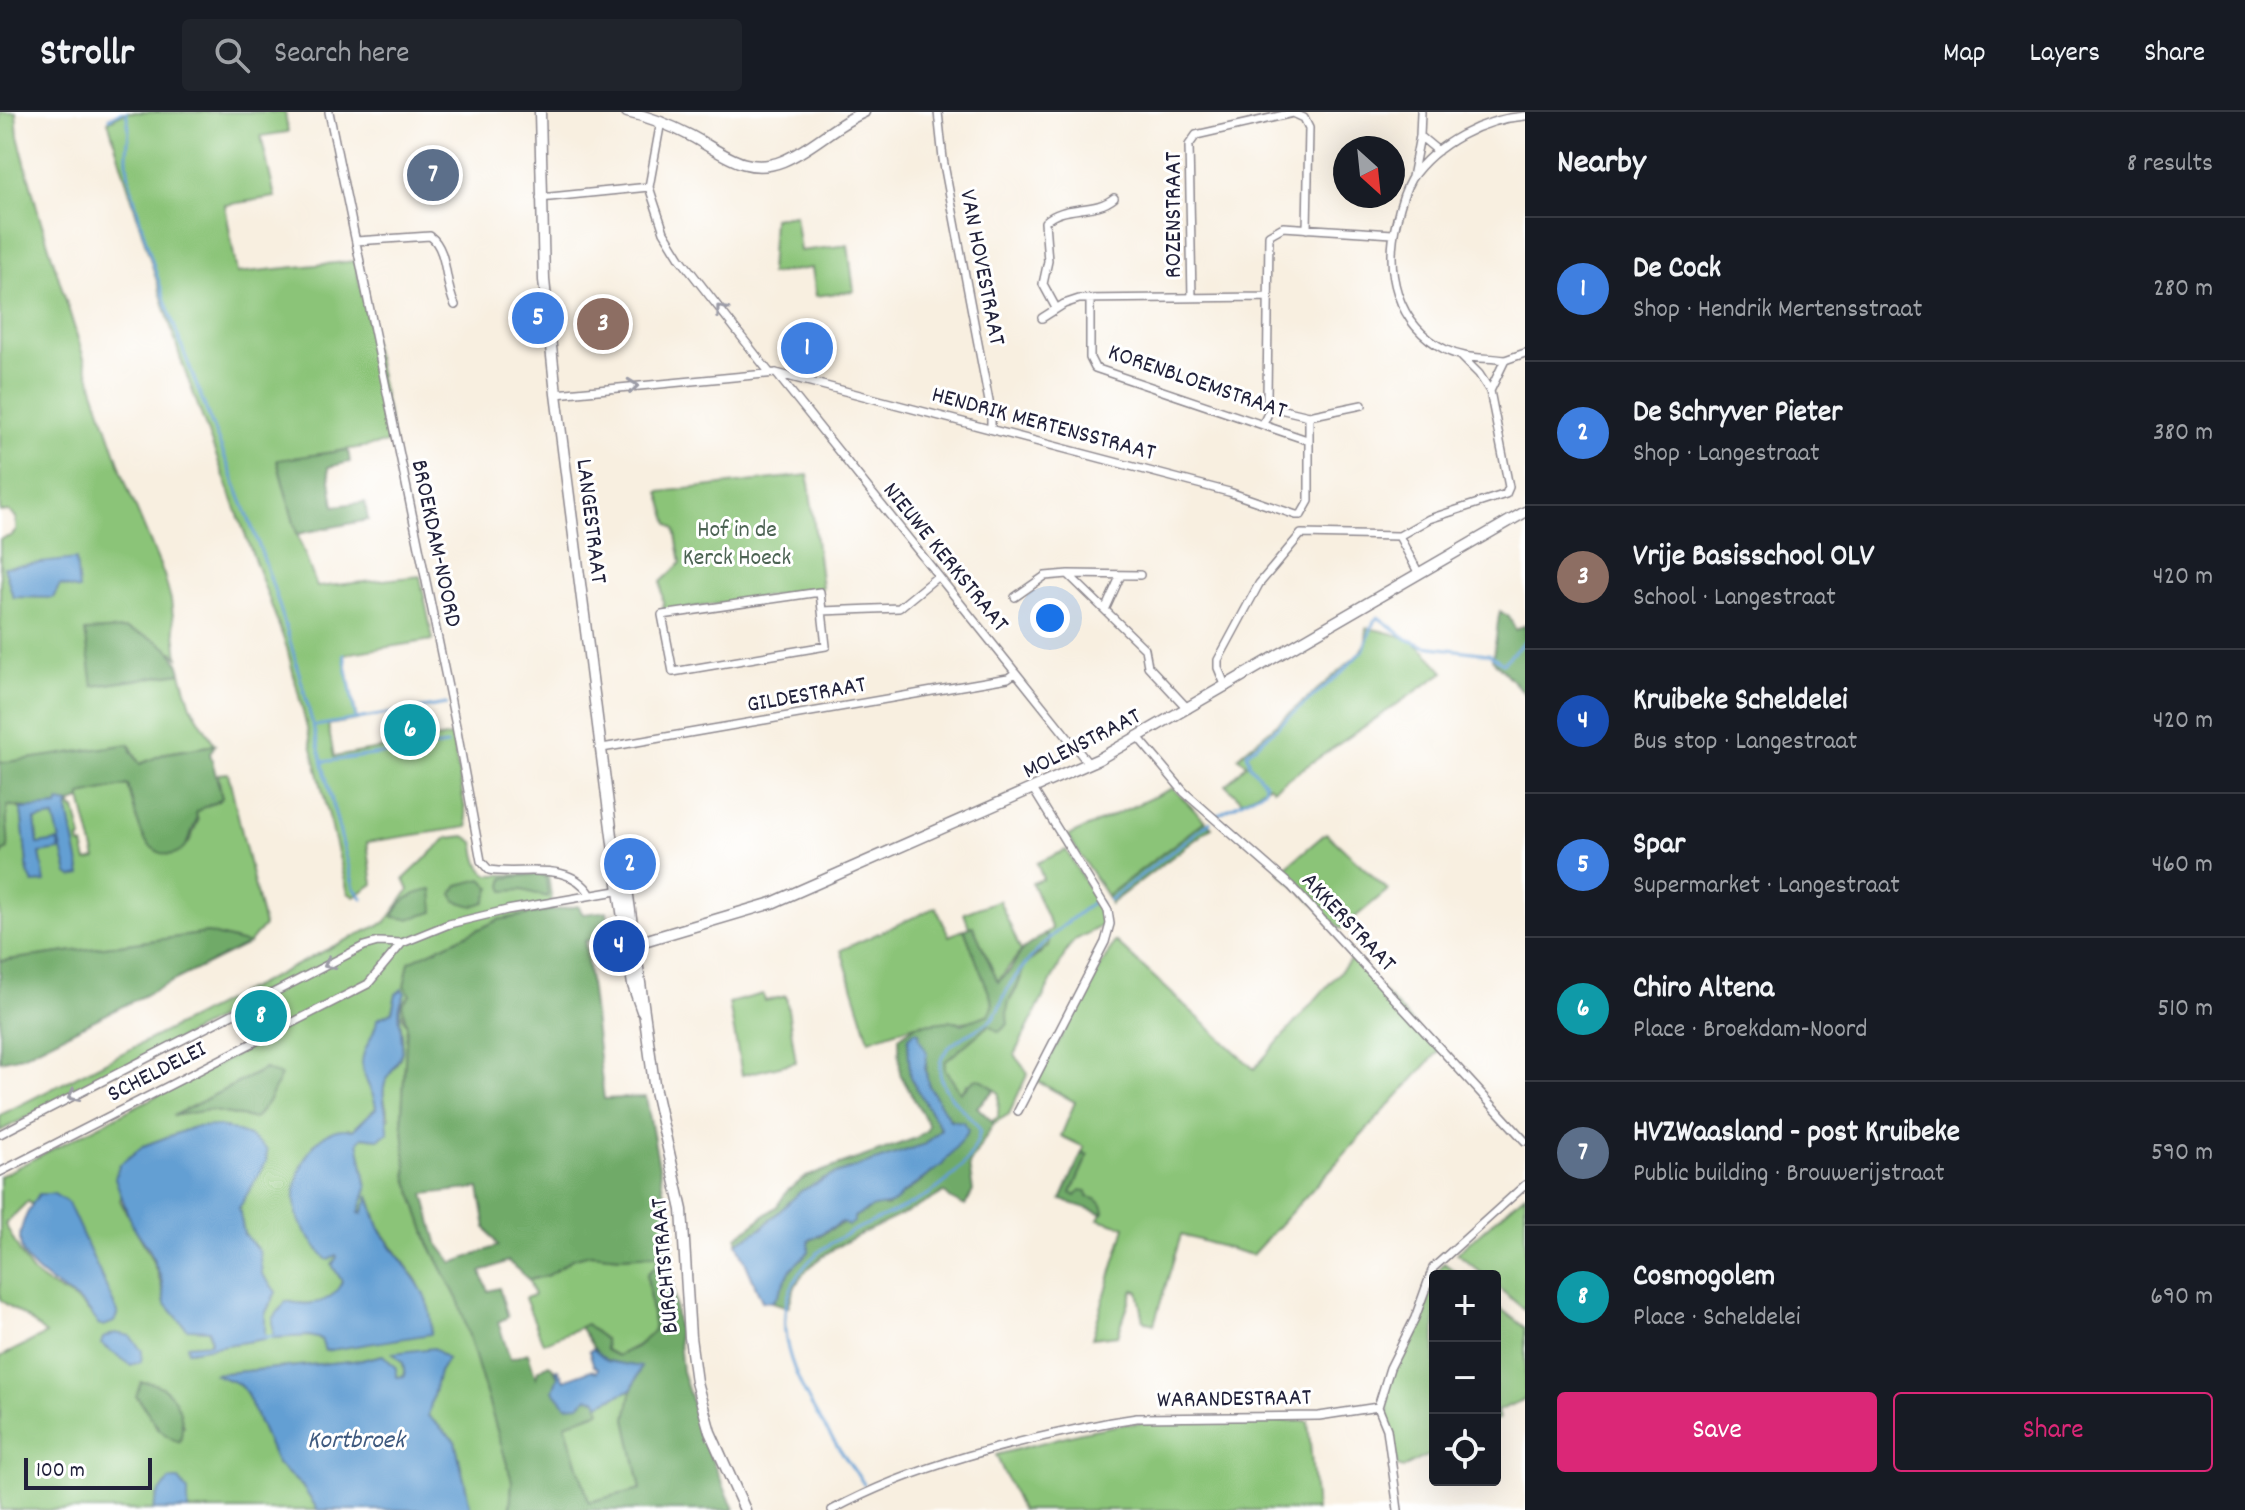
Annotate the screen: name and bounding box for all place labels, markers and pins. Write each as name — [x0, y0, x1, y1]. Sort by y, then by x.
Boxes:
pin: 7 — [407, 145, 459, 205]
pin: 5 — [512, 288, 564, 348]
pin: 3 — [577, 294, 629, 354]
pin: 1 — [781, 318, 833, 378]
pin: 6 — [384, 700, 436, 760]
pin: 2 — [604, 834, 656, 894]
pin: 4 — [593, 916, 645, 976]
pin: 8 — [235, 986, 287, 1046]

